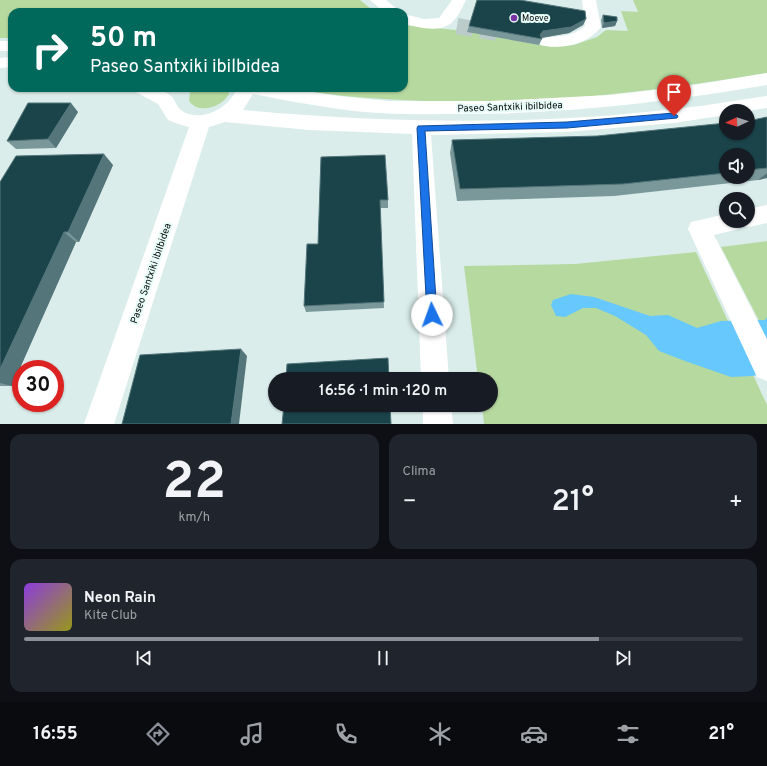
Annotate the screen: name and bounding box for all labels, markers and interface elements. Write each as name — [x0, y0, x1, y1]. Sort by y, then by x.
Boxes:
marker: Moeve — [509, 13, 519, 23]
place label: Moeve — [522, 13, 549, 24]
text: 50 m — [90, 21, 157, 57]
icon: right — [24, 24, 76, 76]
text: Paseo Santxiki ibilbidea — [90, 56, 280, 79]
pin — [657, 75, 691, 116]
icon: arrive — [663, 81, 685, 103]
street label: Paseo Santxiki ibilbidea — [457, 99, 563, 116]
north arrow — [719, 104, 755, 140]
map controls — [719, 104, 755, 228]
button: sound — [719, 148, 755, 184]
button: search — [719, 192, 755, 228]
street label: Paseo Santxiki ibilbidea — [128, 222, 175, 325]
position arrow — [411, 294, 453, 336]
speed limit sign: 30 — [12, 360, 64, 412]
text: 16:56 · 1 min · 120 m — [319, 382, 447, 401]
text: 22 — [162, 451, 226, 517]
text: Clima — [403, 464, 436, 480]
text: 21° — [552, 484, 594, 521]
text: − — [403, 489, 417, 516]
text: + — [729, 489, 743, 516]
text: km/h — [178, 510, 210, 526]
text: Neon Rain — [84, 589, 156, 608]
text: Kite Club — [84, 608, 137, 624]
icon: previous — [133, 647, 155, 669]
icon: pause — [372, 647, 394, 669]
icon: next — [612, 647, 634, 669]
icon: directions — [144, 720, 172, 748]
icon: music — [238, 720, 266, 748]
icon: phone — [332, 720, 360, 748]
icon: climate — [426, 720, 454, 748]
icon: car — [520, 720, 548, 748]
icon: filters — [614, 720, 642, 748]
text: 16:55 — [33, 723, 78, 746]
text: 21° — [708, 723, 734, 746]

